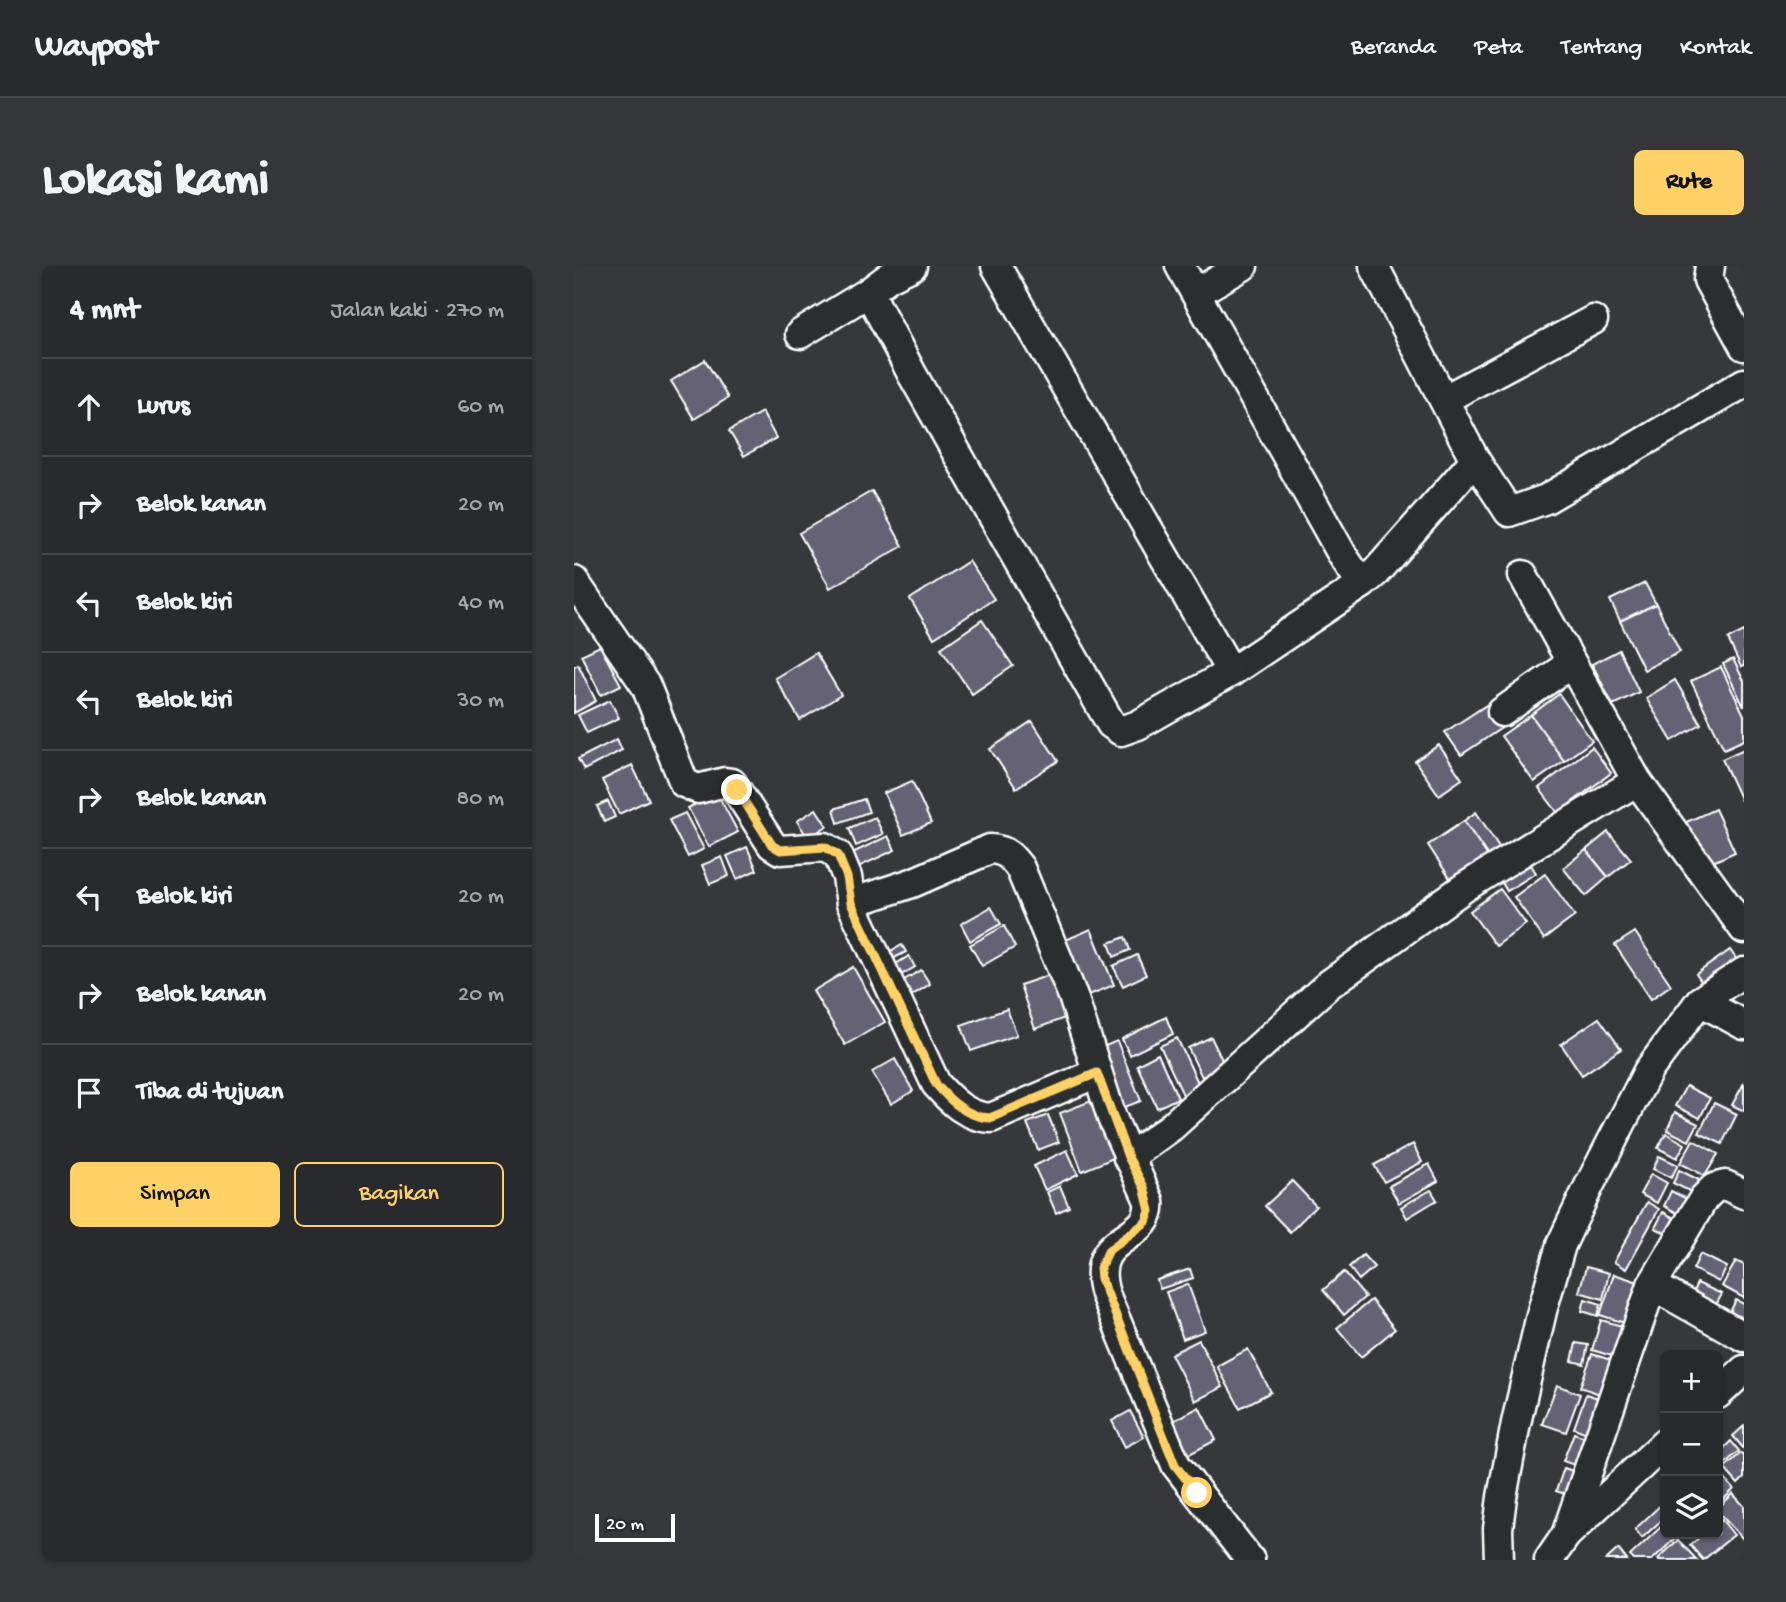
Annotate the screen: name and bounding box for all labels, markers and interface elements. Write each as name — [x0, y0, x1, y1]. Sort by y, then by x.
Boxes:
text: Waypost — [35, 29, 157, 67]
text: Beranda — [1351, 34, 1436, 63]
text: Peta — [1474, 34, 1523, 63]
text: Tentang — [1561, 34, 1642, 63]
text: Kontak — [1680, 34, 1751, 63]
button: Rute — [1634, 150, 1744, 215]
text: Lokasi kami — [42, 153, 269, 211]
text: 4 mnt — [70, 294, 139, 329]
text: Jalan kaki · 270 m — [330, 298, 504, 325]
icon: ahead — [70, 388, 108, 426]
text: Lurus — [137, 392, 190, 423]
text: 60 m — [458, 394, 504, 421]
icon: right — [70, 486, 108, 524]
text: Belok kanan — [137, 490, 266, 521]
text: 20 m — [458, 492, 504, 519]
icon: left — [70, 584, 108, 622]
text: Belok kiri — [137, 588, 233, 619]
text: 40 m — [458, 590, 504, 617]
icon: left — [70, 682, 108, 720]
text: Belok kiri — [137, 686, 233, 717]
text: 30 m — [457, 688, 504, 715]
route end — [721, 774, 752, 805]
icon: right — [70, 780, 108, 818]
text: Belok kanan — [137, 784, 266, 815]
text: 80 m — [457, 786, 504, 813]
icon: left — [70, 878, 108, 916]
text: Belok kiri — [137, 882, 233, 913]
text: 20 m — [458, 884, 504, 911]
icon: right — [70, 976, 108, 1014]
text: Belok kanan — [137, 980, 266, 1011]
text: 20 m — [458, 982, 504, 1009]
icon: arrive — [70, 1074, 108, 1112]
text: Tiba di tujuan — [137, 1078, 283, 1109]
button: Simpan — [70, 1162, 280, 1227]
button: Bagikan — [294, 1162, 504, 1227]
map controls — [1660, 1350, 1723, 1539]
button: + — [1660, 1350, 1723, 1413]
button: − — [1660, 1413, 1723, 1476]
button: layers — [1660, 1476, 1723, 1539]
route start — [1181, 1477, 1212, 1508]
scale bar — [595, 1511, 676, 1543]
text: 20 m — [606, 1514, 644, 1537]

